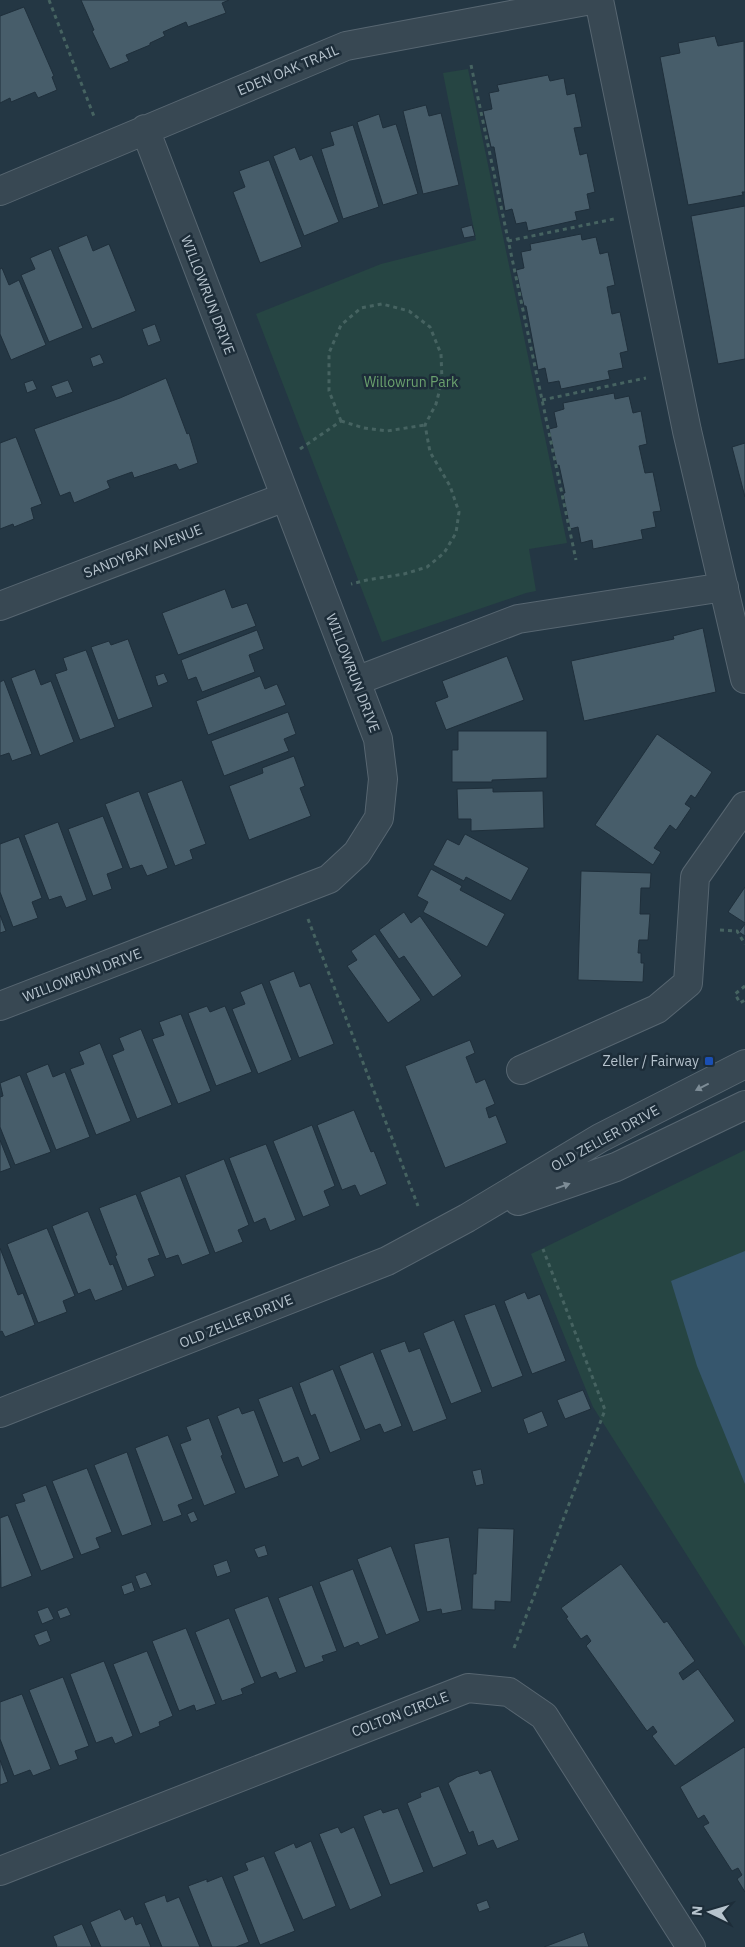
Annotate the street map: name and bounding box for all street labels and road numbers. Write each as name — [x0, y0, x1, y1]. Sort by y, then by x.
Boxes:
street label: EDEN OAK TRAIL — [235, 41, 341, 99]
street label: WILLOWRUN DRIVE — [177, 233, 239, 357]
street label: SANDYBAY AVENUE — [81, 520, 205, 582]
street label: WILLOWRUN DRIVE — [322, 611, 384, 735]
street label: WILLOWRUN DRIVE — [20, 944, 144, 1006]
street label: OLD ZELLER DRIVE — [548, 1101, 662, 1175]
street label: OLD ZELLER DRIVE — [177, 1290, 295, 1352]
street label: COLTON CIRCLE — [349, 1687, 451, 1741]

